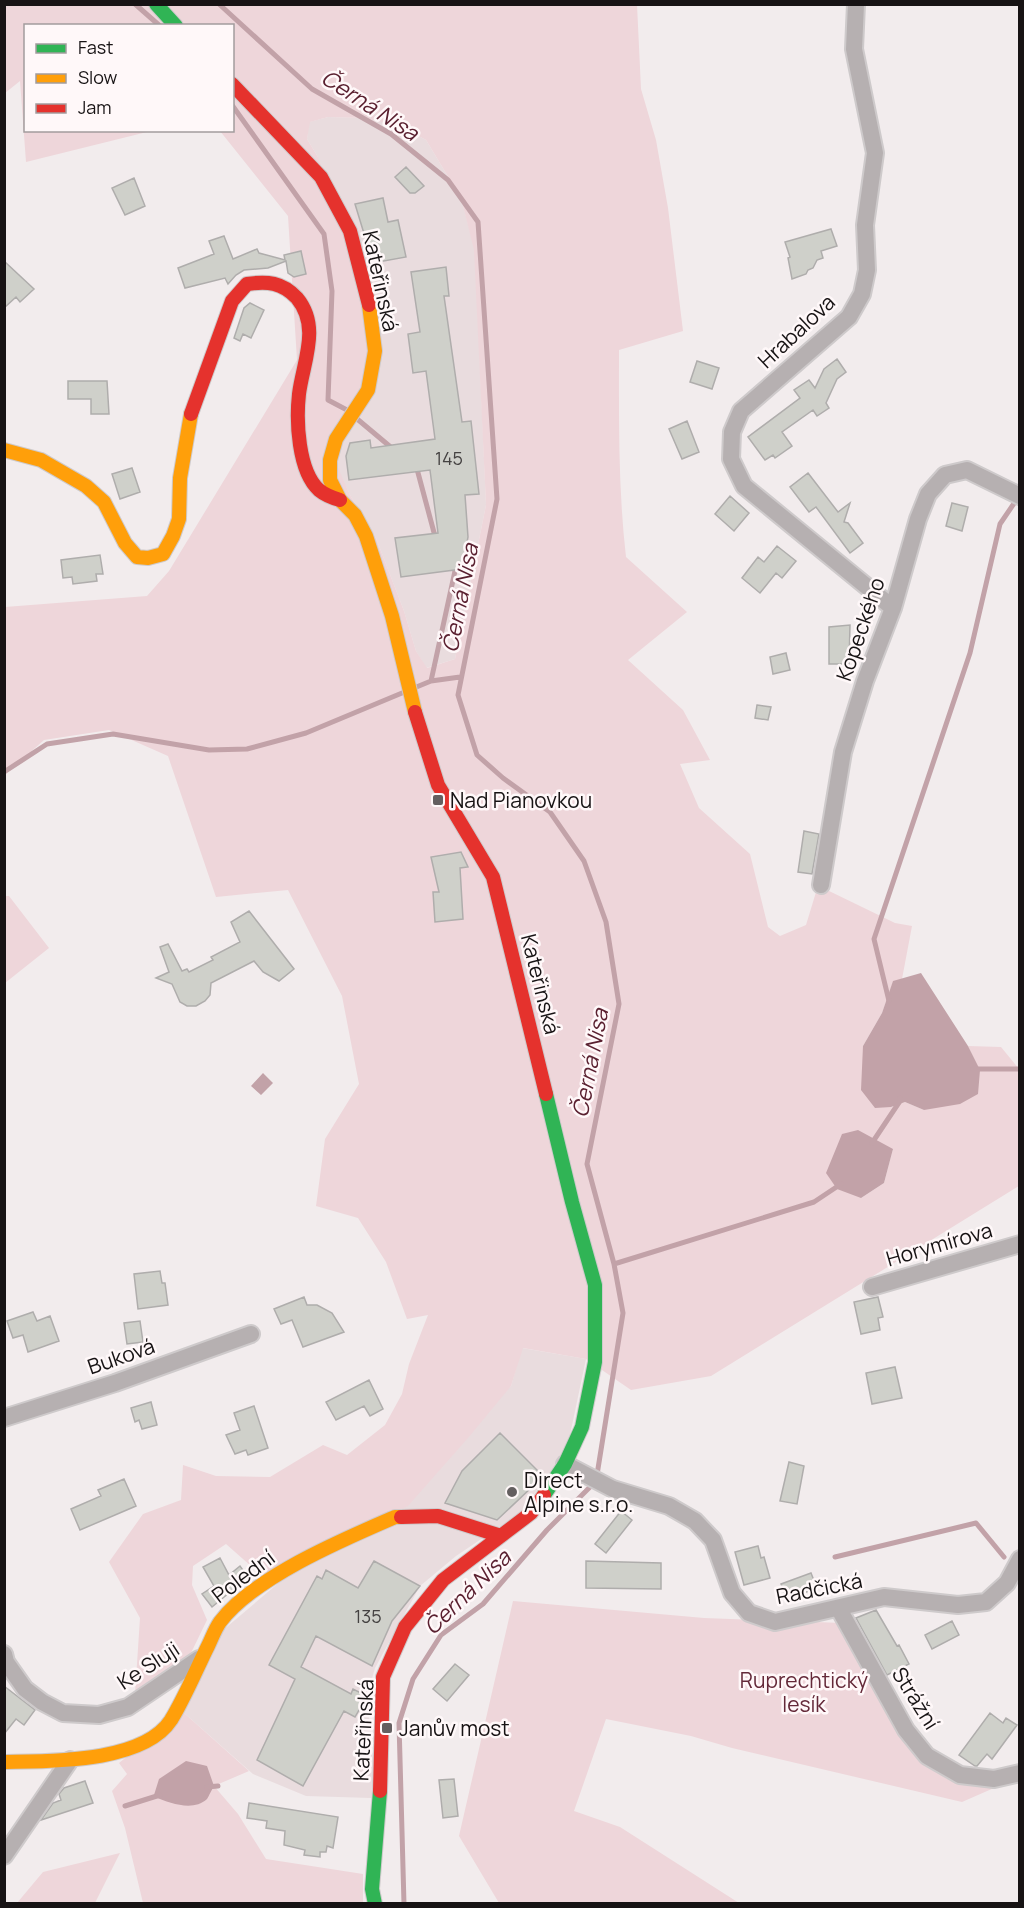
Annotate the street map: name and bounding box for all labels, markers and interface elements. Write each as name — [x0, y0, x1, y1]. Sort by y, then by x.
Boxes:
legend — [24, 24, 234, 132]
text: Fast — [78, 35, 113, 59]
water label: Černá Nisa — [316, 62, 426, 149]
text: Slow — [78, 65, 118, 89]
text: Jam — [78, 95, 112, 119]
street label: Kateřinská — [357, 228, 405, 334]
street label: Hrabalova — [751, 288, 841, 374]
house number: 145 — [435, 446, 463, 470]
water label: Černá Nisa — [435, 539, 486, 655]
street label: Kopeckého — [829, 574, 891, 684]
place label: Nad Pianovkou — [450, 786, 592, 814]
marker: Nad Pianovkou — [431, 793, 445, 807]
street label: Kateřinská — [515, 931, 567, 1037]
water label: Černá Nisa — [565, 1004, 616, 1120]
street label: Horymírova — [883, 1216, 995, 1272]
street label: Buková — [84, 1331, 158, 1381]
place label: Direct Alpine s.r.o. — [524, 1466, 633, 1518]
marker: Direct Alpine s.r.o. — [505, 1485, 519, 1499]
water label: Černá Nisa — [417, 1542, 518, 1641]
street label: Polední — [206, 1543, 280, 1609]
street label: Radčická — [773, 1566, 865, 1610]
house number: 135 — [354, 1604, 382, 1628]
street label: Ke Sluji — [112, 1635, 184, 1695]
street label: Strážní — [886, 1661, 946, 1735]
park label: Ruprechtický lesík — [740, 1666, 868, 1718]
street label: Kateřinská — [346, 1678, 380, 1782]
place label: Janův most — [399, 1714, 510, 1742]
marker: Janův most — [380, 1721, 394, 1735]

